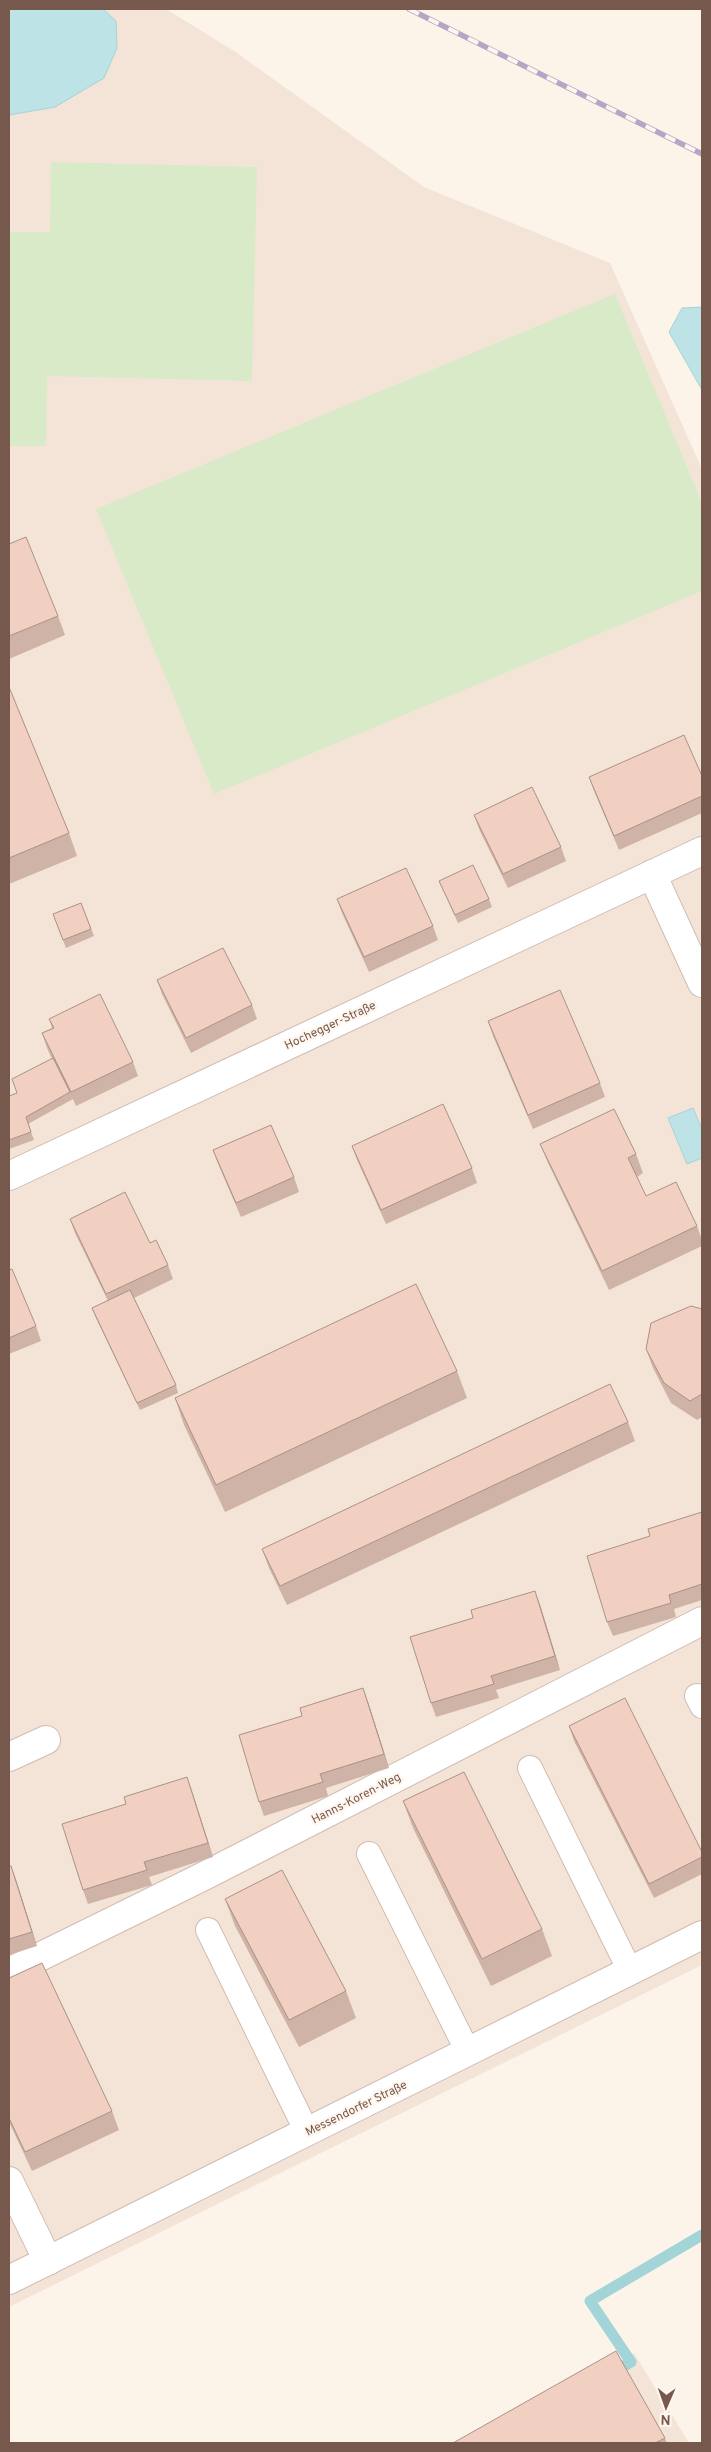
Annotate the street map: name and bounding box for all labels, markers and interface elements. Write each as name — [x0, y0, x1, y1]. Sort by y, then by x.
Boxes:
street label: Hochegger-Straße — [282, 998, 379, 1054]
street label: Hanns-Koren-Weg — [309, 1769, 404, 1828]
street label: Messendorfer Straße — [303, 2077, 410, 2141]
north arrow — [641, 2382, 691, 2432]
text: N — [660, 2410, 671, 2427]

